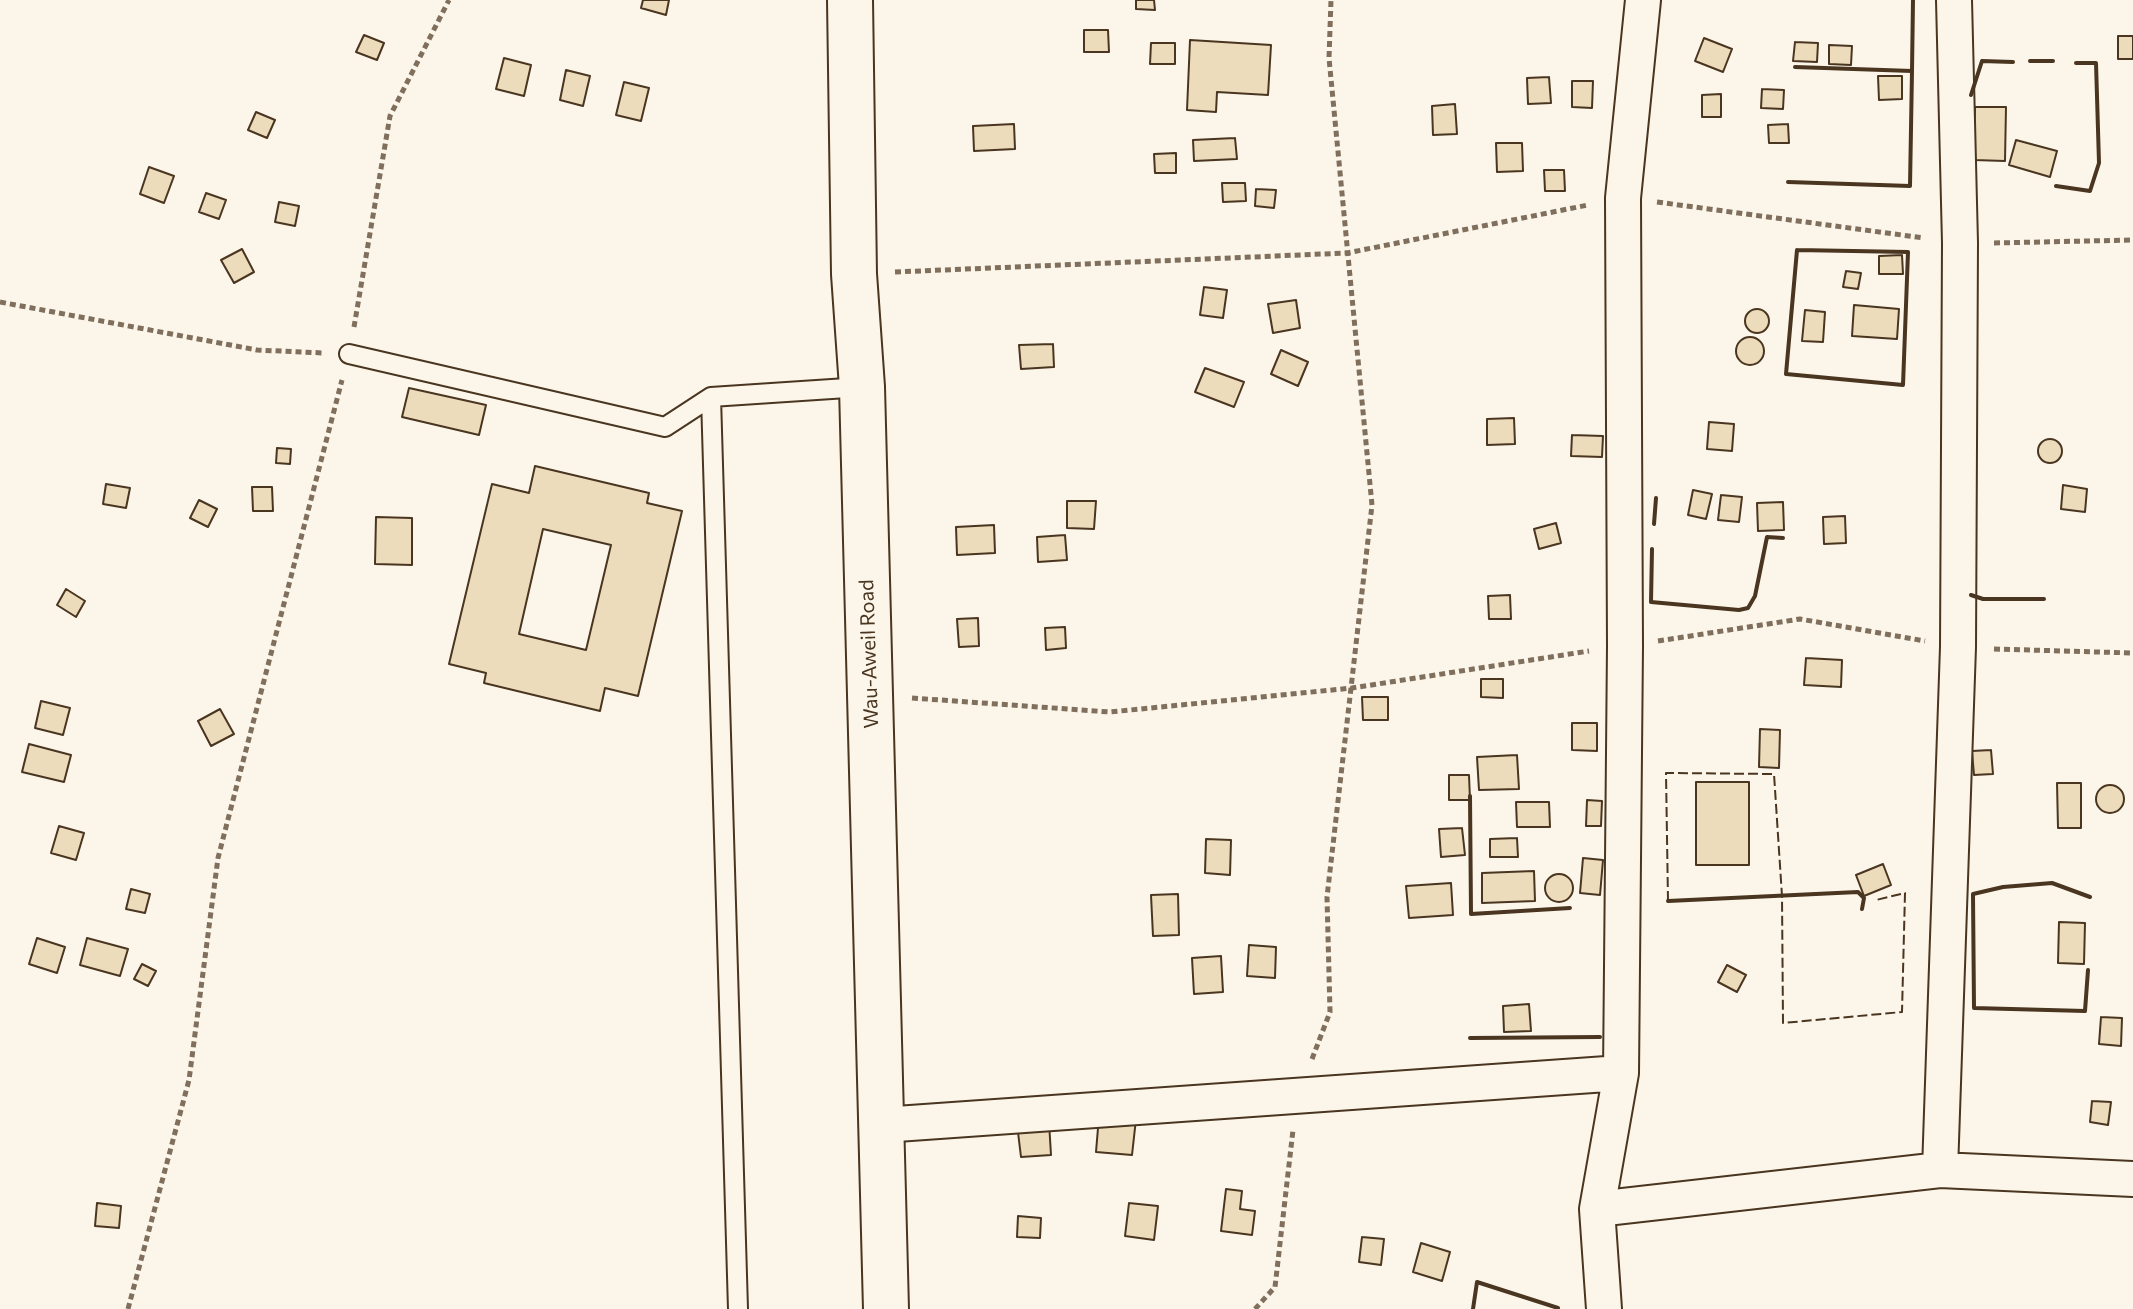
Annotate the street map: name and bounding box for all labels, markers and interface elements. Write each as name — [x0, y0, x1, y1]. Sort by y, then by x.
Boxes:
street label: Wau-Aweil Road — [854, 579, 884, 729]

